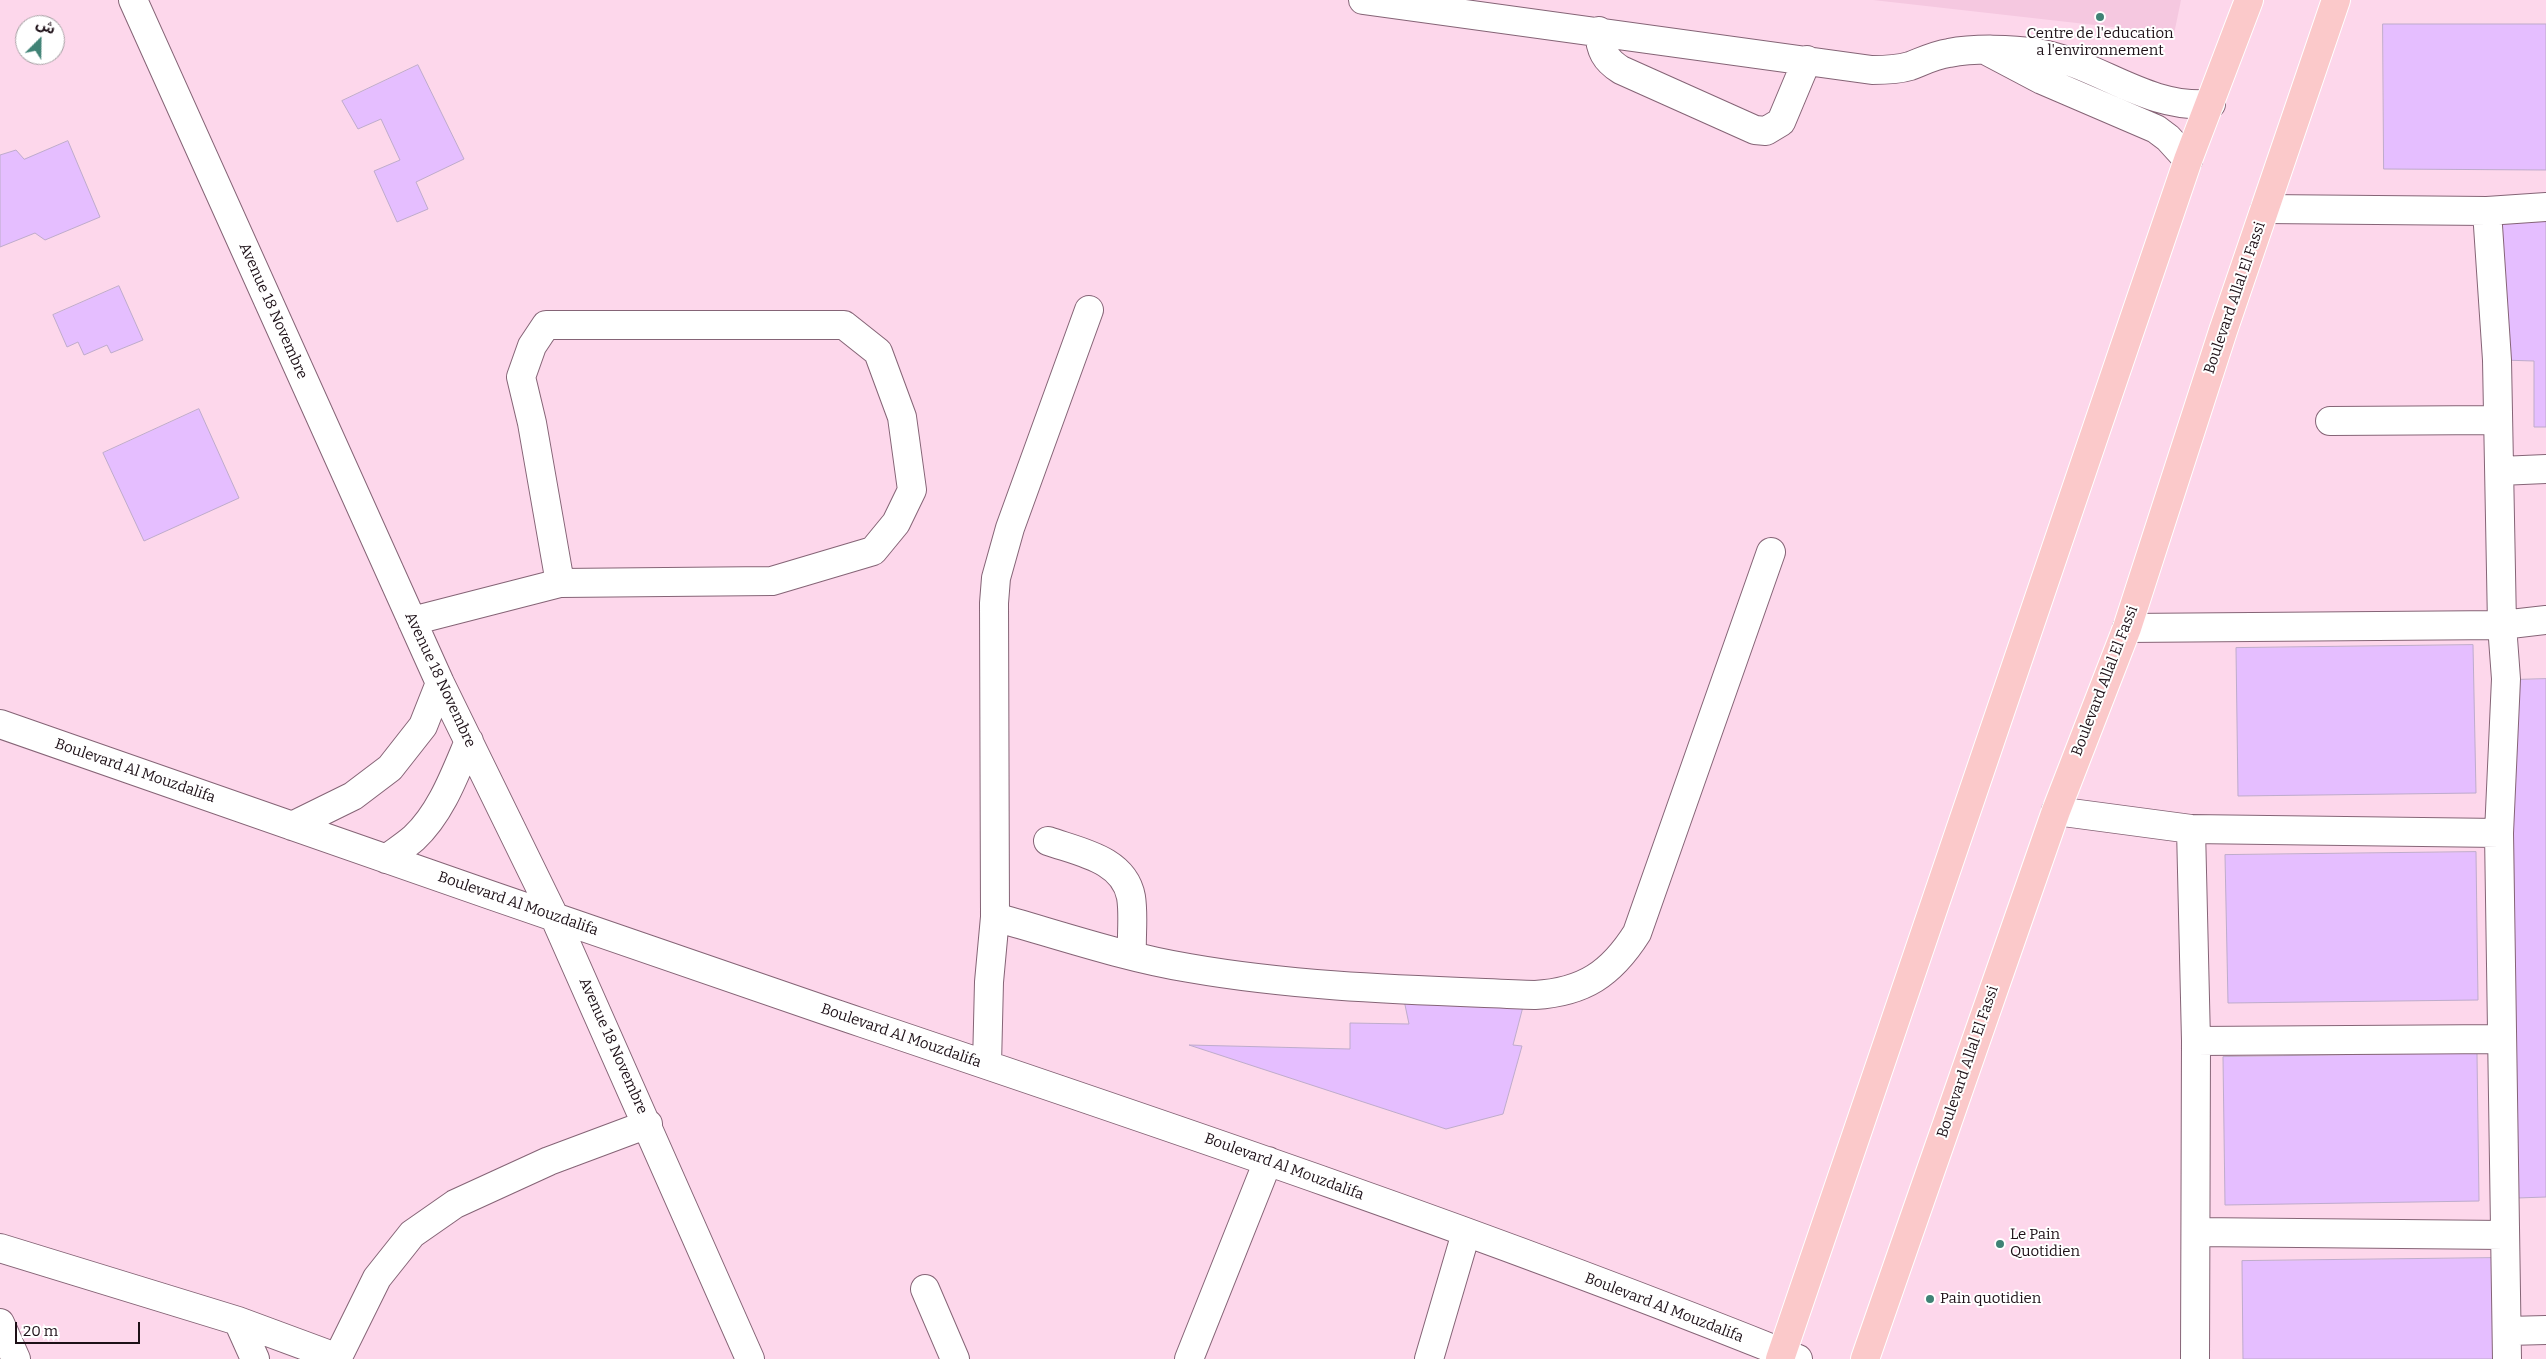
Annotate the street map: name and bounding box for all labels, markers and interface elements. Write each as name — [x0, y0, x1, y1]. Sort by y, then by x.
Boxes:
marker: Centre de l'education a l'environnement — [2094, 11, 2106, 23]
north arrow — [15, 15, 65, 65]
text: ش — [34, 15, 58, 38]
place label: Centre de l'education a l'environnement — [2026, 25, 2174, 60]
street label: Boulevard Allal El Fassi — [2200, 220, 2270, 376]
street label: Avenue 18 Novembre — [235, 240, 311, 382]
street label: Boulevard Allal El Fassi — [2068, 603, 2142, 759]
street label: Avenue 18 Novembre — [401, 610, 479, 750]
street label: Boulevard Al Mouzdalifa — [52, 735, 218, 807]
street label: Boulevard Al Mouzdalifa — [435, 868, 601, 940]
street label: Avenue 18 Novembre — [575, 975, 651, 1117]
street label: Boulevard Allal El Fassi — [1933, 984, 2003, 1140]
street label: Boulevard Al Mouzdalifa — [818, 1000, 984, 1072]
street label: Boulevard Al Mouzdalifa — [1202, 1130, 1366, 1204]
place label: Le Pain Quotidien — [2010, 1226, 2080, 1261]
marker: Le Pain Quotidien — [1994, 1238, 2006, 1250]
street label: Boulevard Al Mouzdalifa — [1582, 1269, 1746, 1347]
place label: Pain quotidien — [1940, 1290, 2041, 1308]
marker: Pain quotidien — [1924, 1293, 1936, 1305]
scale bar — [18, 1312, 142, 1344]
text: 20 m — [23, 1322, 58, 1340]

